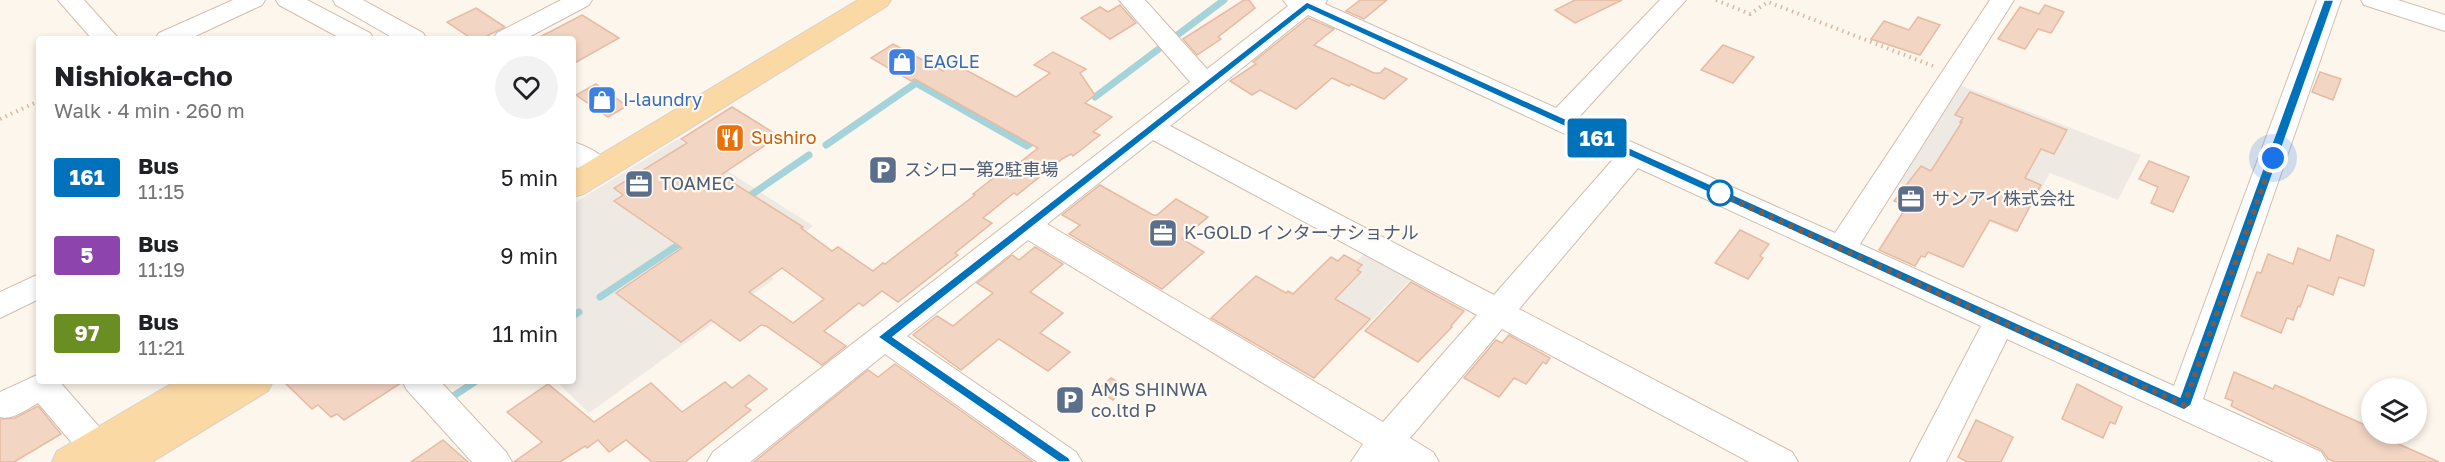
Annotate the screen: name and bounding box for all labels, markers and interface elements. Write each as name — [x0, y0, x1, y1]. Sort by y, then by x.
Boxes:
shop icon: EAGLE — [886, 46, 918, 78]
place label: EAGLE — [923, 50, 980, 72]
button: heart — [495, 56, 558, 119]
text: Nishioka-cho — [54, 59, 233, 92]
shop icon: I-laundry — [586, 84, 618, 116]
place label: I-laundry — [623, 88, 702, 110]
text: Walk · 4 min · 260 m — [54, 98, 245, 122]
line badge: 161 — [1562, 118, 1632, 158]
restaurant icon: Sushiro — [714, 122, 746, 154]
text: 161 — [1580, 125, 1614, 151]
place label: Sushiro — [751, 126, 816, 148]
your location — [2258, 143, 2288, 173]
text: Bus — [138, 152, 179, 179]
parking icon: スシロー第2駐車場 — [867, 154, 899, 186]
place label: スシロー第2駐車場 — [904, 158, 1058, 180]
text: 161 — [70, 164, 104, 190]
text: 5 min — [501, 164, 558, 191]
office icon: TOAMEC — [623, 168, 655, 200]
place label: TOAMEC — [660, 172, 734, 194]
text: 11:15 — [138, 179, 185, 203]
unlabelled marker — [1707, 180, 1733, 206]
office icon: サンアイ株式会社 — [1895, 183, 1927, 215]
place label: サンアイ株式会社 — [1932, 187, 2075, 209]
office icon: K-GOLD インターナショナル — [1147, 217, 1179, 249]
place label: K-GOLD インターナショナル — [1184, 221, 1419, 243]
text: Bus — [138, 230, 179, 257]
text: 5 — [81, 242, 93, 268]
text: 9 min — [500, 242, 558, 269]
text: 11:19 — [138, 257, 185, 281]
text: Bus — [138, 308, 179, 335]
text: 97 — [75, 320, 99, 346]
text: 11 min — [492, 320, 558, 347]
text: 11:21 — [138, 335, 185, 359]
place label: AMS SHINWA co.ltd P — [1091, 378, 1207, 421]
map controls — [2361, 378, 2427, 444]
button: layers — [2361, 378, 2427, 444]
parking icon: AMS SHINWA co.ltd P — [1054, 384, 1086, 416]

